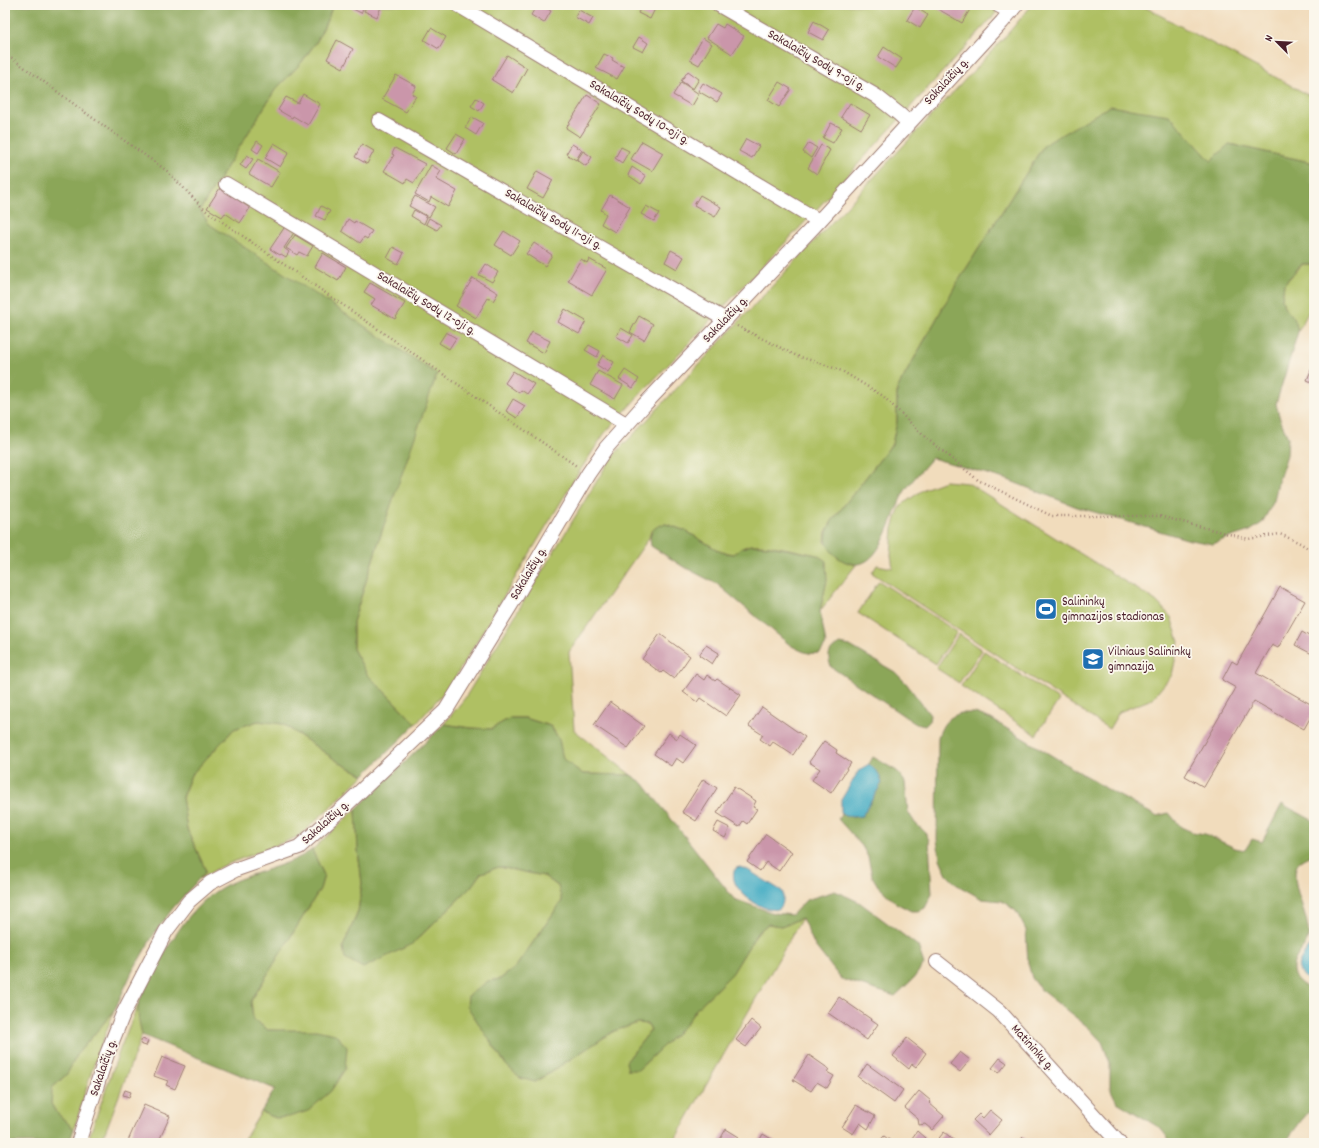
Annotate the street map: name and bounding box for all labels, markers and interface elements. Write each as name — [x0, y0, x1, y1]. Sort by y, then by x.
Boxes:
north arrow — [1257, 22, 1297, 62]
street label: Sakalaičių Sodų 9-oji g. — [764, 25, 868, 97]
text: N — [1261, 32, 1278, 44]
street label: Sakalaičių g. — [920, 54, 974, 110]
street label: Sakalaičių Sodų 10-oji g. — [585, 76, 693, 150]
street label: Sakalaičių Sodų 11-oji g. — [501, 184, 605, 256]
street label: Sakalaičių Sodų 12-oji g. — [373, 267, 479, 341]
street label: Sakalaičių g. — [699, 292, 753, 348]
street label: Sakalaičių g. — [506, 544, 552, 604]
place label: Salininkų gimnazijos stadionas — [1062, 593, 1164, 627]
sports icon: Salininkų gimnazijos stadionas — [1033, 596, 1059, 622]
place label: Vilniaus Salininkų gimnazija — [1108, 643, 1191, 677]
school or university icon: Vilniaus Salininkų gimnazija — [1080, 646, 1106, 672]
street label: Sakalaičių g. — [298, 796, 354, 850]
street label: Matininkų g. — [1006, 1020, 1058, 1076]
street label: Sakalaičių g. — [85, 1037, 123, 1099]

